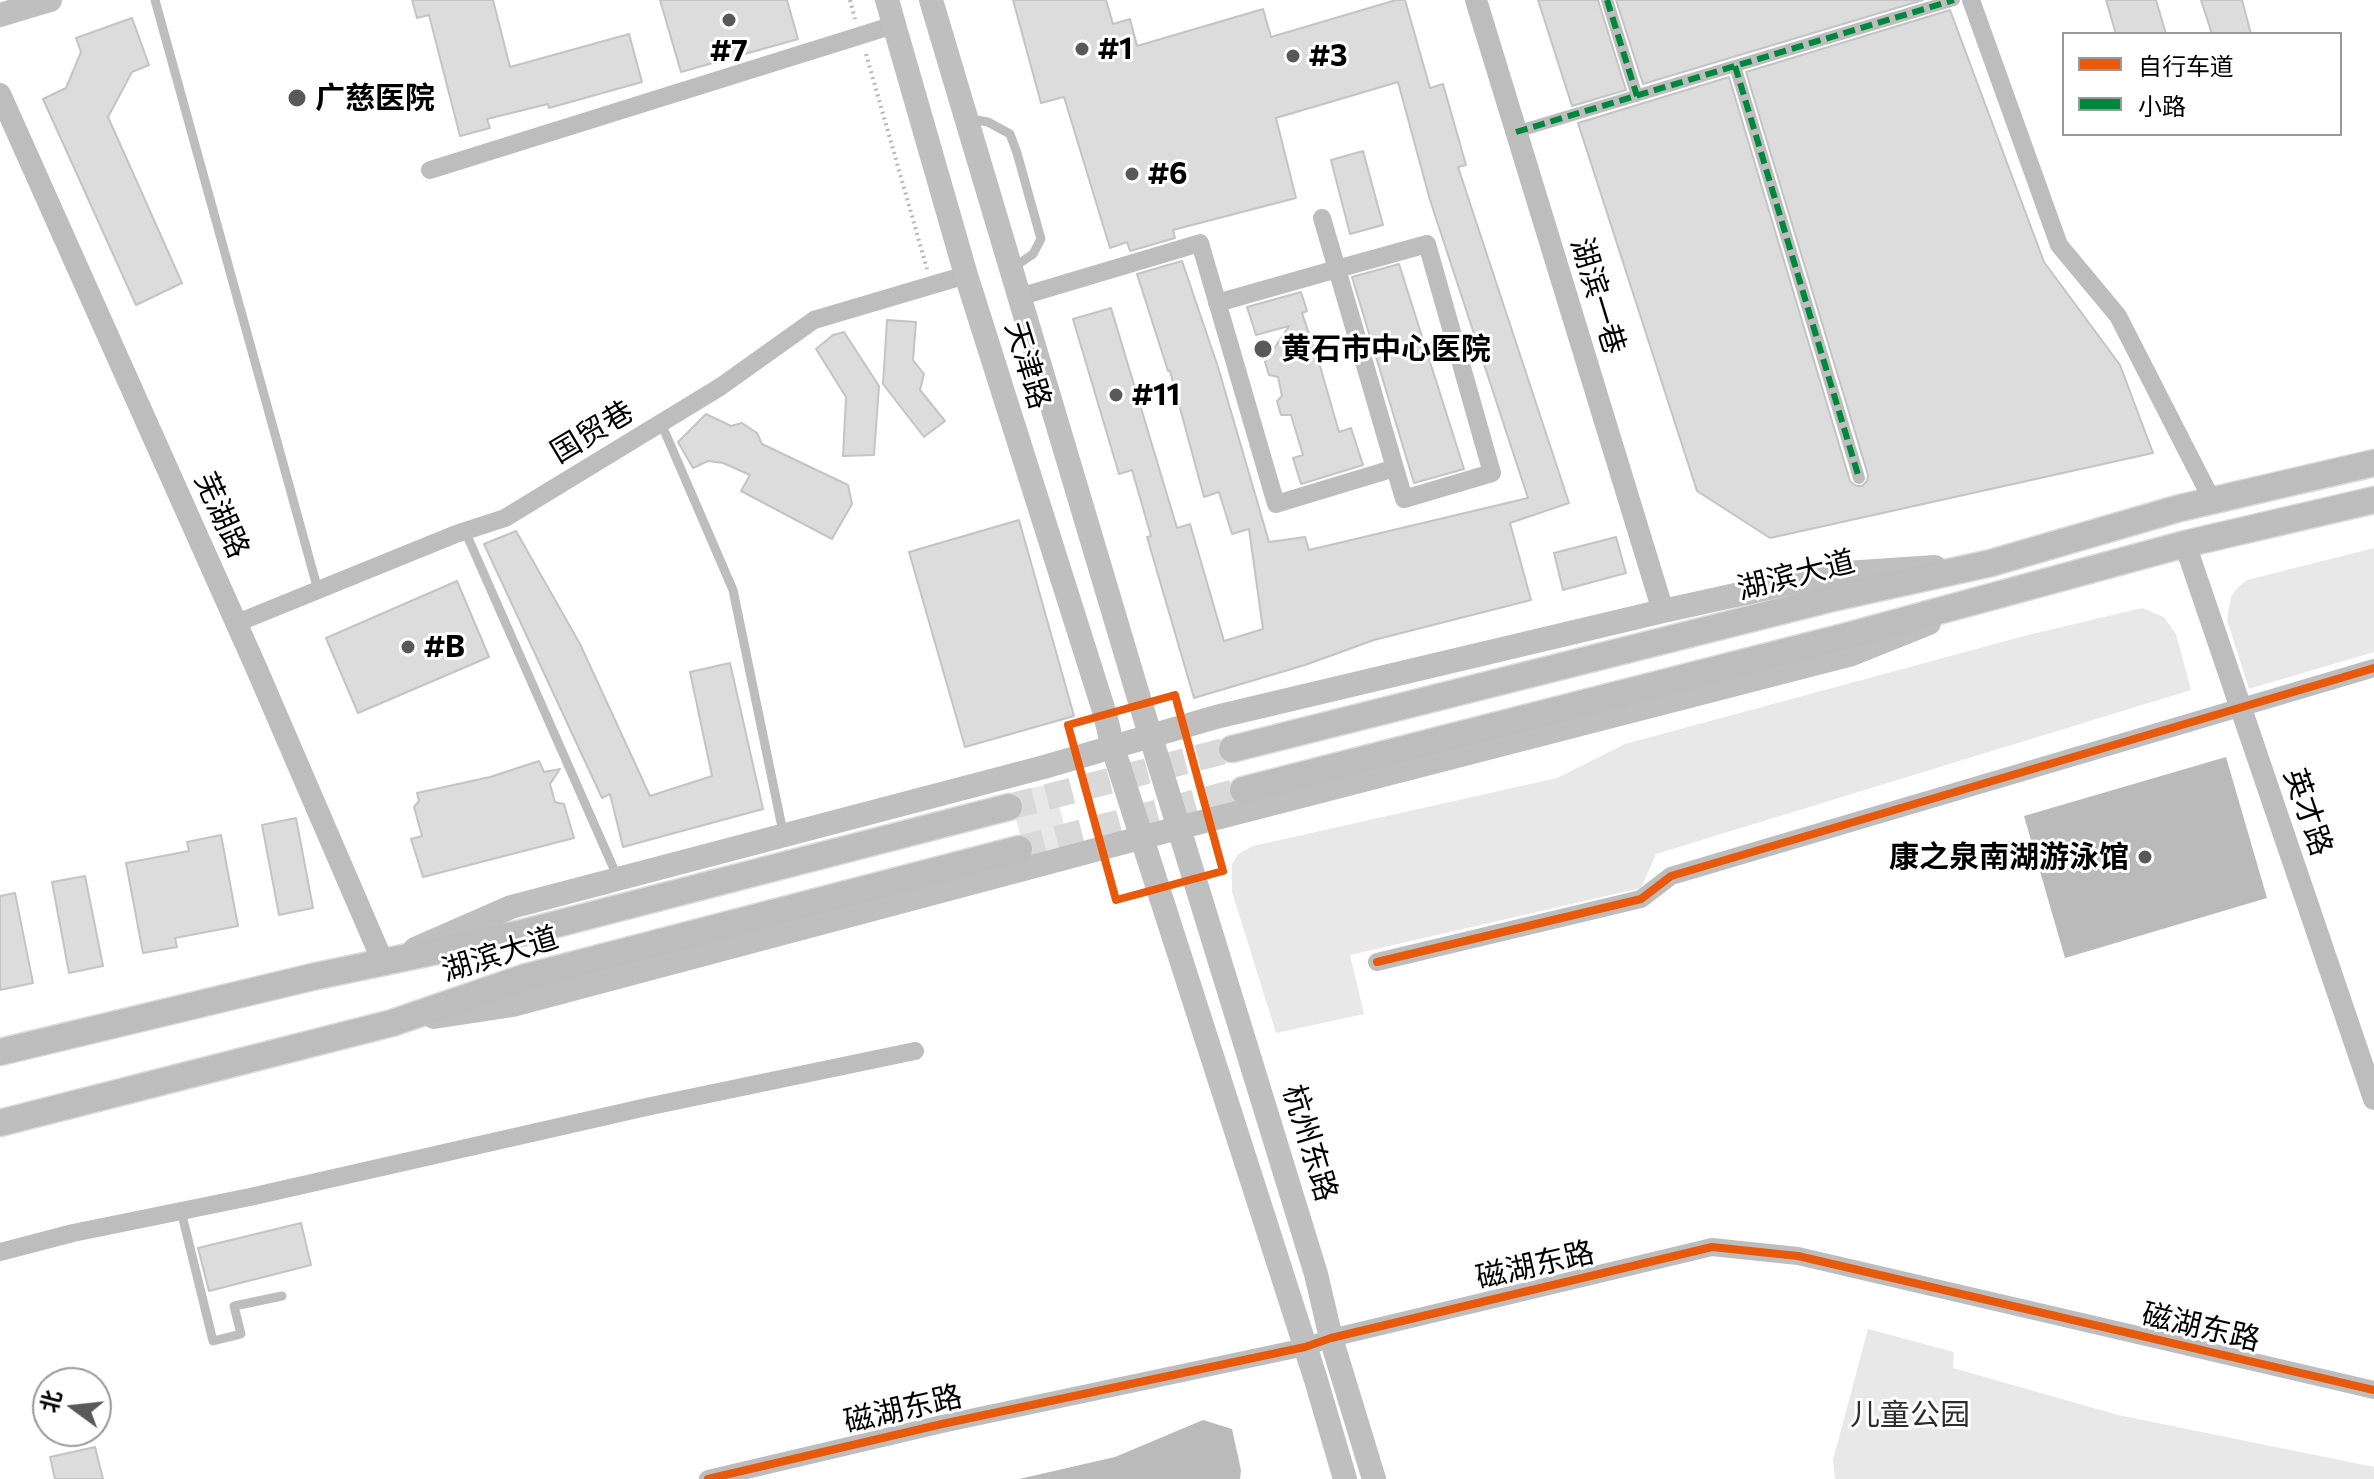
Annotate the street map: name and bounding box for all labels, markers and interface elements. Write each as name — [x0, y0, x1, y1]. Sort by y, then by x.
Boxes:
marker: #7 — [720, 11, 738, 29]
place label: #1 — [1098, 31, 1132, 67]
legend — [2062, 32, 2342, 136]
place label: #7 — [710, 33, 748, 69]
place label: #3 — [1309, 38, 1347, 74]
marker: #1 — [1073, 40, 1091, 58]
marker: #3 — [1284, 47, 1302, 65]
text: 自行车道 — [2138, 51, 2234, 80]
place label: 广慈医院 — [315, 80, 435, 116]
marker: 广慈医院 — [286, 87, 308, 109]
text: 小路 — [2138, 91, 2186, 120]
place label: #6 — [1148, 156, 1187, 192]
marker: #6 — [1123, 165, 1141, 183]
street label: 湖滨一巷 — [1563, 233, 1633, 359]
street label: 天津路 — [998, 317, 1058, 413]
place label: 黄石市中心医院 — [1281, 331, 1491, 367]
marker: 黄石市中心医院 — [1252, 338, 1274, 360]
place label: #11 — [1132, 377, 1180, 413]
marker: #11 — [1107, 386, 1125, 404]
street label: 国贸巷 — [544, 393, 640, 471]
street label: 芜湖路 — [187, 467, 257, 563]
street label: 湖滨大道 — [1733, 543, 1859, 607]
place label: #B — [424, 629, 465, 665]
marker: #B — [399, 638, 417, 656]
street label: 英才路 — [2276, 764, 2340, 860]
place label: 康之泉南湖游泳馆 — [1889, 839, 2129, 875]
marker: 康之泉南湖游泳馆 — [2136, 848, 2154, 866]
street label: 湖滨大道 — [437, 919, 563, 989]
street label: 杭州东路 — [1275, 1080, 1345, 1206]
street label: 磁湖东路 — [1472, 1234, 1598, 1296]
street label: 磁湖东路 — [2138, 1296, 2264, 1358]
north arrow — [32, 1367, 112, 1447]
street label: 磁湖东路 — [840, 1378, 966, 1440]
text: 北 — [34, 1387, 66, 1415]
park label: 儿童公园 — [1850, 1397, 1970, 1433]

